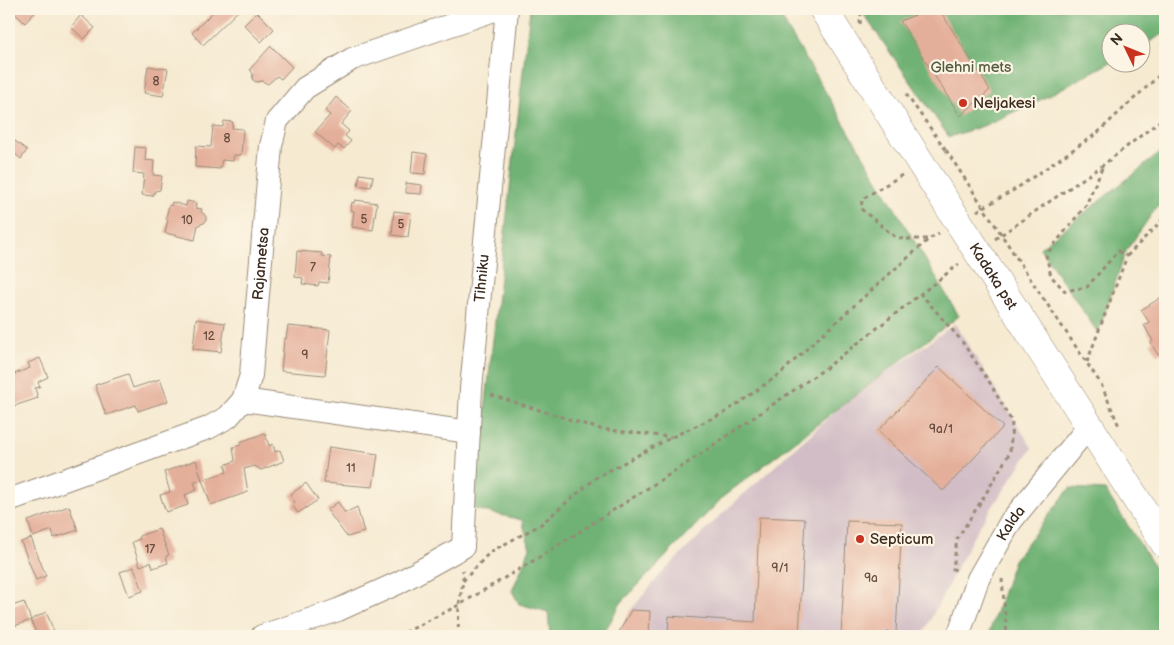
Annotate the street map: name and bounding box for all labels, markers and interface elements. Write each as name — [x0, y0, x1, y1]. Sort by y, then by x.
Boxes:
north arrow — [1102, 22, 1152, 72]
text: N — [1107, 30, 1127, 49]
park label: Glehni mets — [931, 58, 1012, 77]
house number: 8 — [153, 74, 160, 89]
place label: Neljakesi — [973, 94, 1036, 113]
marker: Neljakesi — [957, 97, 969, 109]
house number: 8 — [224, 131, 231, 146]
house number: 5 — [361, 212, 368, 227]
house number: 10 — [181, 213, 193, 228]
house number: 5 — [398, 217, 405, 232]
street label: Rajametsa — [249, 227, 274, 301]
street label: Kadaka pst — [965, 239, 1022, 314]
street label: Tihniku — [470, 253, 494, 303]
house number: 7 — [310, 260, 316, 275]
house number: 12 — [203, 329, 215, 344]
house number: 9 — [302, 348, 309, 363]
house number: 9a/1 — [929, 422, 953, 437]
house number: 11 — [346, 461, 356, 476]
street label: Kalda — [993, 502, 1030, 544]
place label: Septicum — [870, 530, 933, 549]
marker: Septicum — [854, 533, 866, 545]
house number: 17 — [145, 542, 155, 557]
house number: 9/1 — [771, 561, 789, 576]
house number: 9a — [864, 571, 878, 586]

